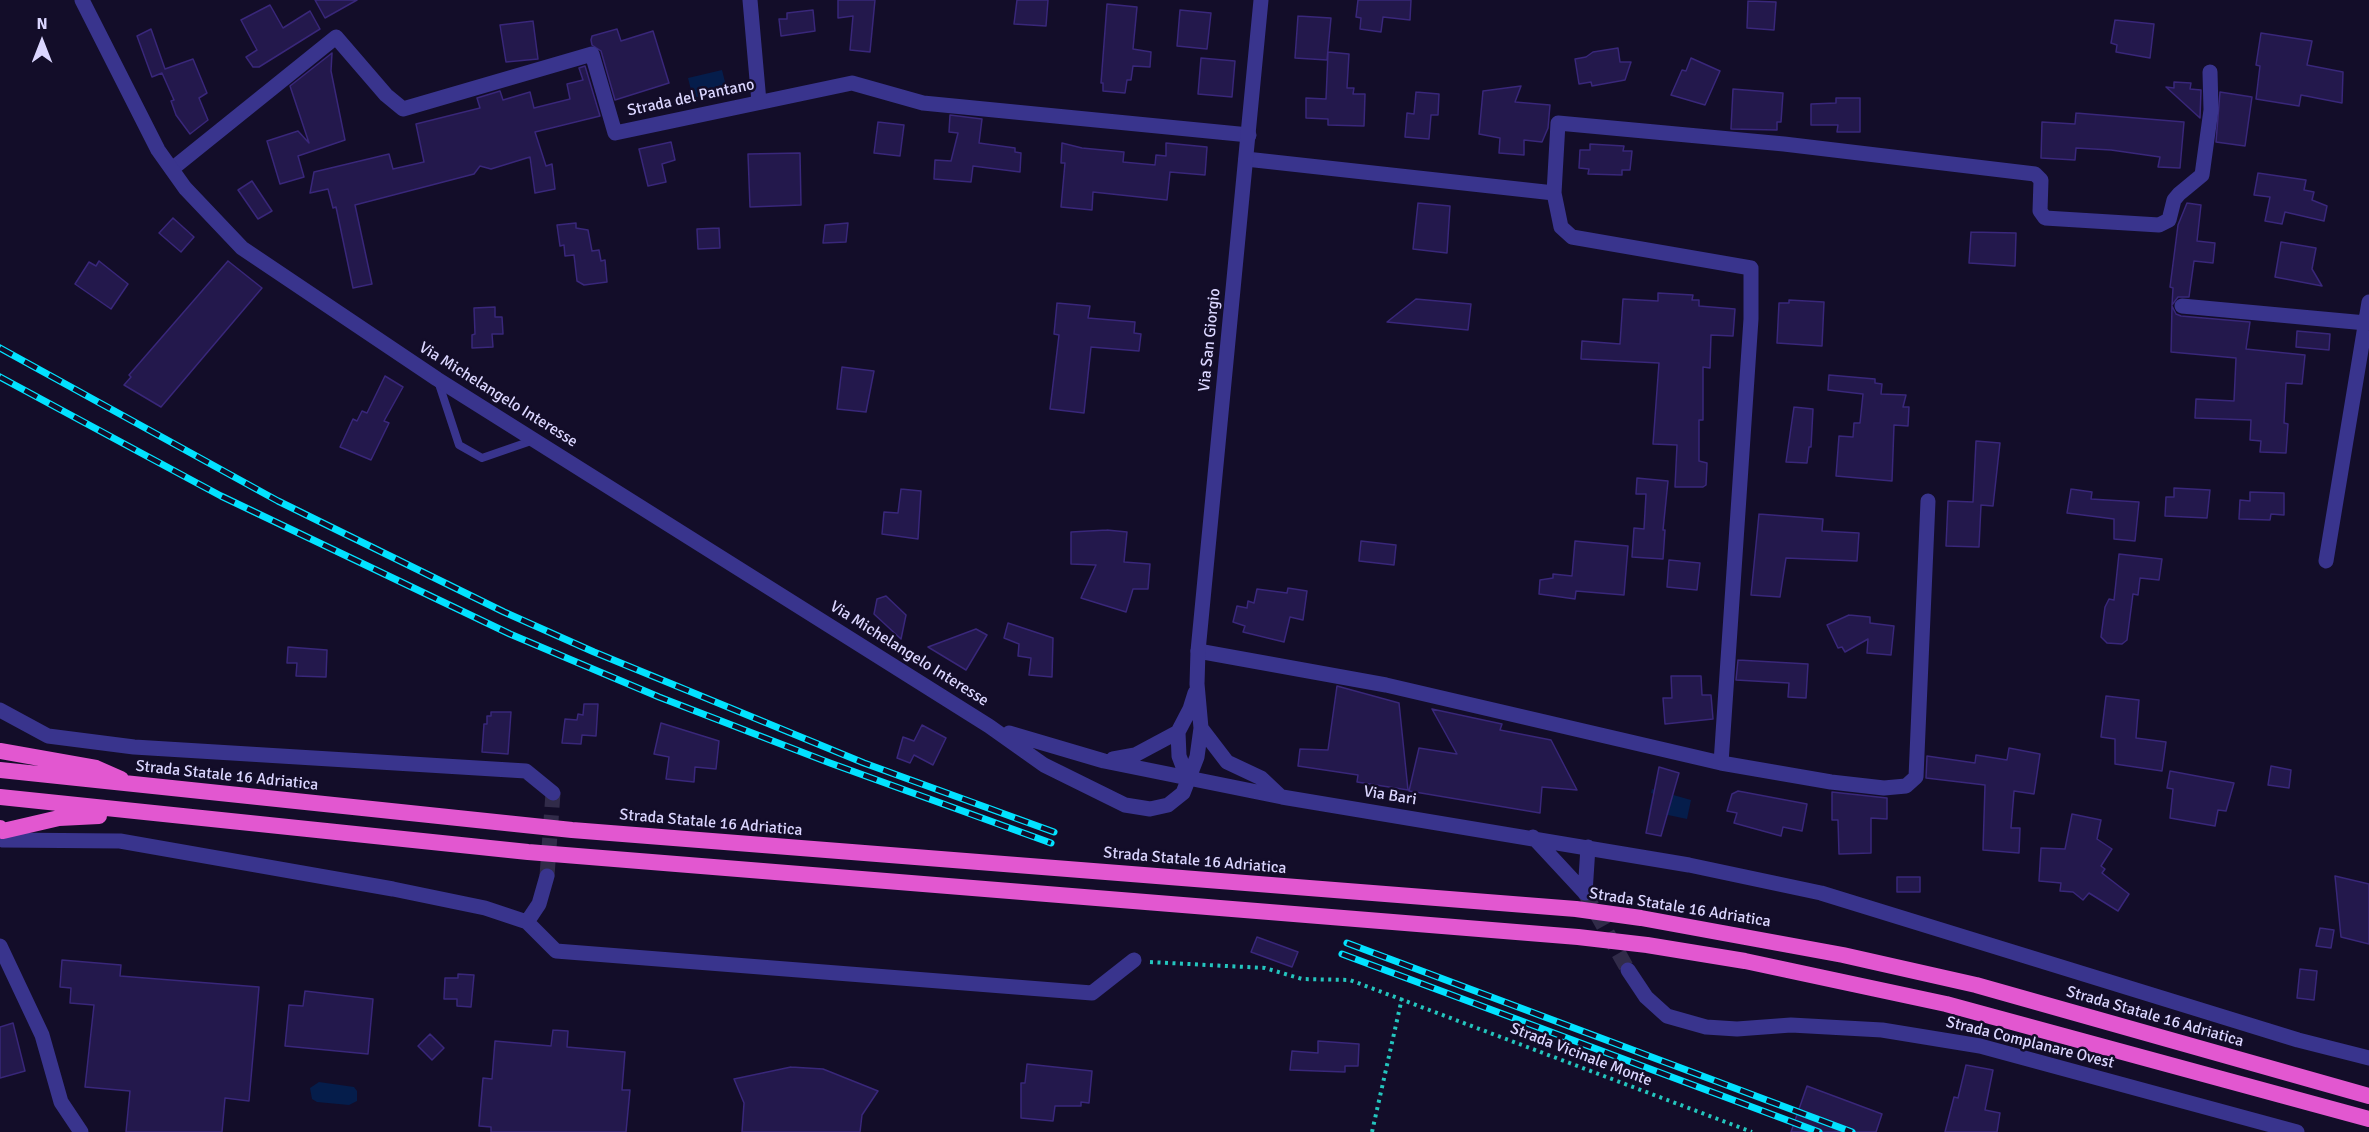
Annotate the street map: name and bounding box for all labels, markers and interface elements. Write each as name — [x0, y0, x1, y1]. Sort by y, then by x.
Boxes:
north arrow — [12, 12, 72, 72]
text: N — [36, 14, 48, 34]
street label: Strada del Pantano — [626, 75, 756, 121]
street label: Via San Giorgio — [1195, 287, 1225, 393]
street label: Via Michelangelo Interesse — [415, 338, 581, 452]
street label: Via Michelangelo Interesse — [826, 597, 992, 711]
street label: Strada Statale 16 Adriatica — [135, 757, 319, 795]
street label: Via Bari — [1362, 782, 1418, 810]
street label: Strada Statale 16 Adriatica — [619, 805, 803, 841]
street label: Strada Statale 16 Adriatica — [1103, 843, 1287, 879]
street label: Strada Statale 16 Adriatica — [1588, 884, 1772, 932]
street label: Strada Statale 16 Adriatica — [2064, 982, 2246, 1052]
street label: Strada Complanare Ovest — [1944, 1013, 2116, 1073]
street label: Strada Vicinale Monte — [1507, 1019, 1655, 1091]

